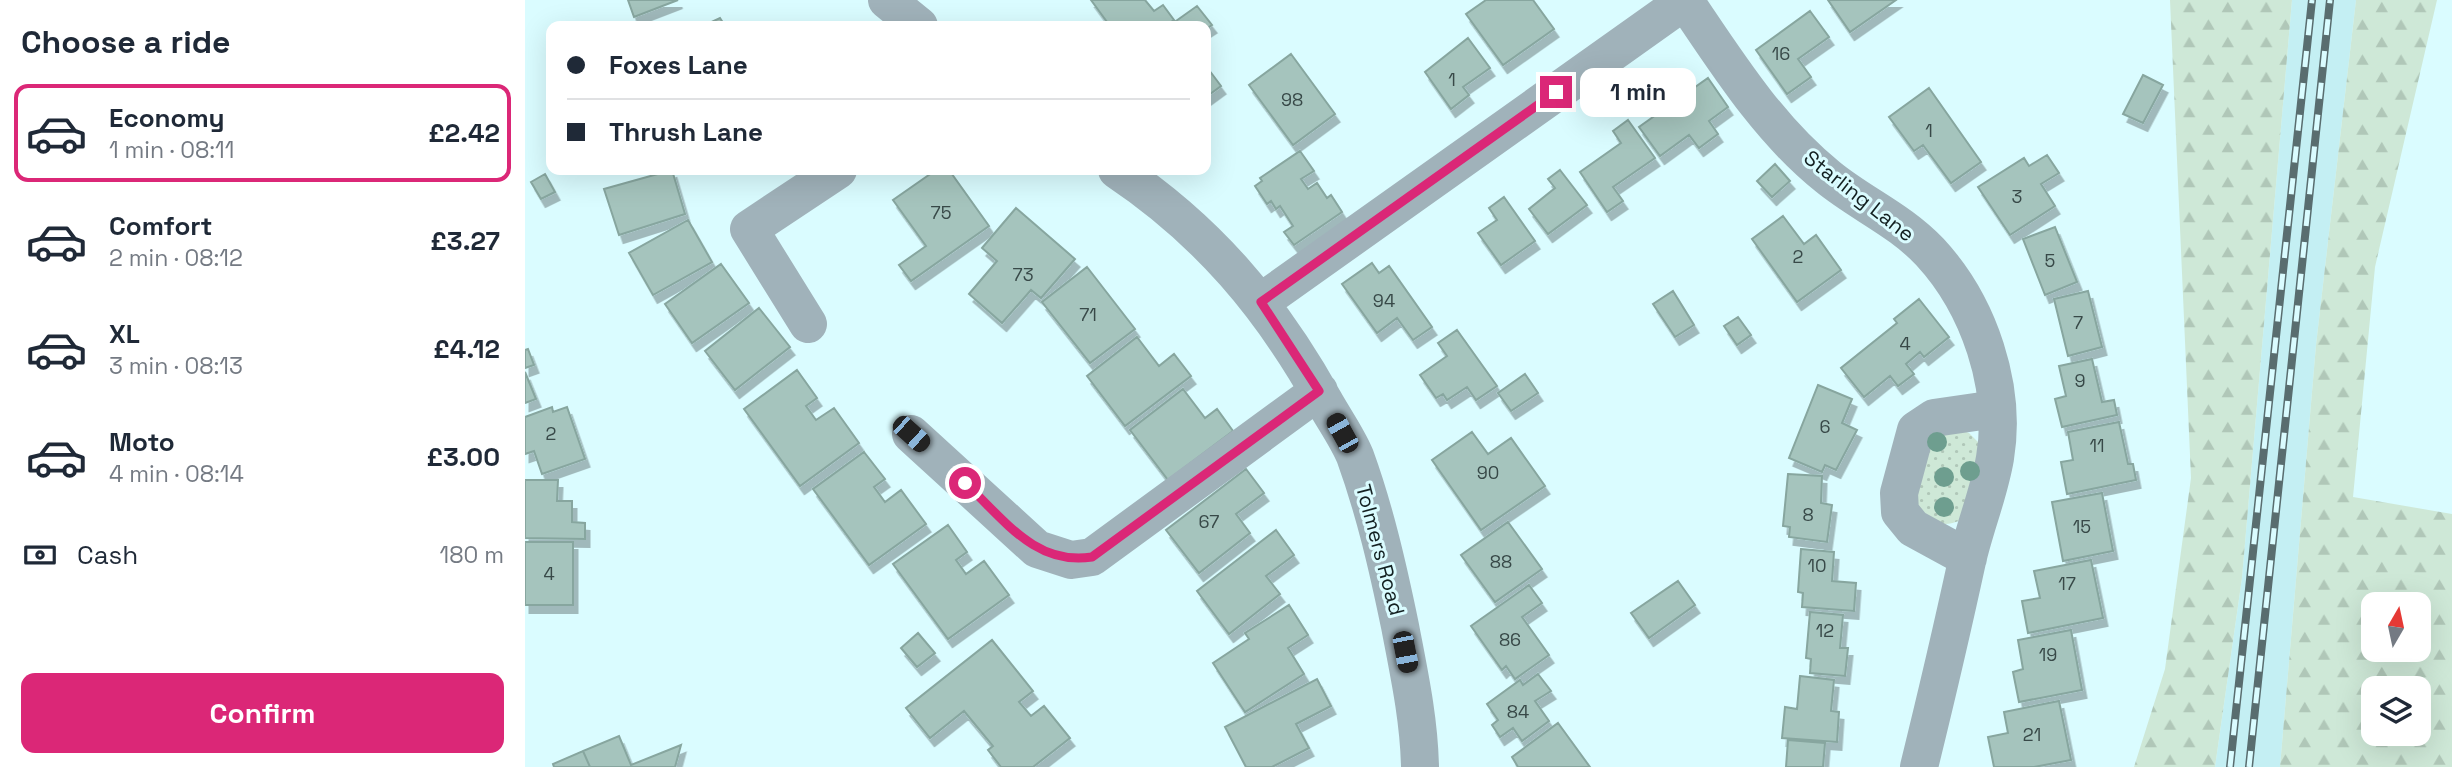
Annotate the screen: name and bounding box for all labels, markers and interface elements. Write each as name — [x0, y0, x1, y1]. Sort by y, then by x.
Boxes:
text: Choose a ride — [21, 22, 231, 62]
house number: 16 — [1772, 42, 1790, 65]
text: Foxes Lane — [609, 48, 748, 82]
house number: 1 — [1448, 68, 1456, 91]
callout: 1 min — [1581, 68, 1696, 116]
route end — [1540, 76, 1572, 108]
text: 1 min — [1610, 77, 1666, 107]
house number: 98 — [1281, 88, 1303, 111]
text: Economy — [109, 101, 225, 135]
icon: car — [25, 102, 88, 165]
text: Thrush Lane — [609, 115, 763, 149]
text: £2.42 — [428, 116, 500, 150]
house number: 1 — [1925, 119, 1933, 142]
text: 1 min · 08:11 — [109, 135, 234, 165]
street label: Starling Lane — [1798, 144, 1920, 247]
house number: 3 — [2012, 185, 2022, 208]
house number: 75 — [931, 201, 951, 224]
text: Comfort — [109, 209, 212, 243]
icon: car — [25, 210, 88, 273]
text: £3.27 — [430, 224, 500, 258]
text: 2 min · 08:12 — [109, 243, 243, 273]
house number: 2 — [1793, 245, 1803, 268]
house number: 5 — [2045, 249, 2055, 272]
house number: 73 — [1012, 263, 1034, 286]
house number: 94 — [1373, 289, 1395, 312]
house number: 71 — [1079, 303, 1097, 326]
house number: 7 — [2073, 311, 2083, 334]
text: XL — [109, 317, 140, 351]
icon: car — [25, 318, 88, 381]
text: £4.12 — [433, 332, 500, 366]
house number: 4 — [1899, 332, 1911, 355]
text: 3 min · 08:13 — [109, 351, 243, 381]
house number: 9 — [2074, 369, 2086, 392]
car — [1323, 410, 1362, 456]
car — [889, 412, 934, 456]
house number: 6 — [1819, 415, 1831, 438]
house number: 2 — [546, 422, 556, 445]
text: Moto — [109, 425, 175, 459]
icon: car — [25, 426, 88, 489]
house number: 11 — [2089, 434, 2105, 457]
text: £3.00 — [426, 440, 500, 474]
text: 4 min · 08:14 — [109, 459, 244, 489]
house number: 90 — [1477, 461, 1499, 484]
route start — [949, 467, 981, 499]
street label: Tolmers Road — [1350, 481, 1411, 618]
house number: 8 — [1802, 503, 1814, 526]
house number: 67 — [1199, 510, 1219, 533]
house number: 15 — [2073, 515, 2091, 538]
icon: cash — [21, 536, 59, 574]
text: Cash — [77, 538, 138, 572]
text: 180 m — [440, 540, 504, 570]
house number: 88 — [1490, 550, 1512, 573]
house number: 10 — [1807, 554, 1827, 577]
house number: 4 — [543, 562, 555, 585]
house number: 17 — [2058, 572, 2076, 595]
north arrow — [2361, 592, 2431, 662]
map controls — [2361, 592, 2431, 746]
house number: 12 — [1816, 619, 1834, 642]
house number: 86 — [1499, 628, 1521, 651]
car — [1391, 629, 1420, 675]
house number: 19 — [2039, 643, 2057, 666]
button: Confirm — [21, 673, 504, 753]
button: layers — [2361, 676, 2431, 746]
house number: 84 — [1507, 700, 1529, 723]
house number: 21 — [2023, 723, 2041, 746]

